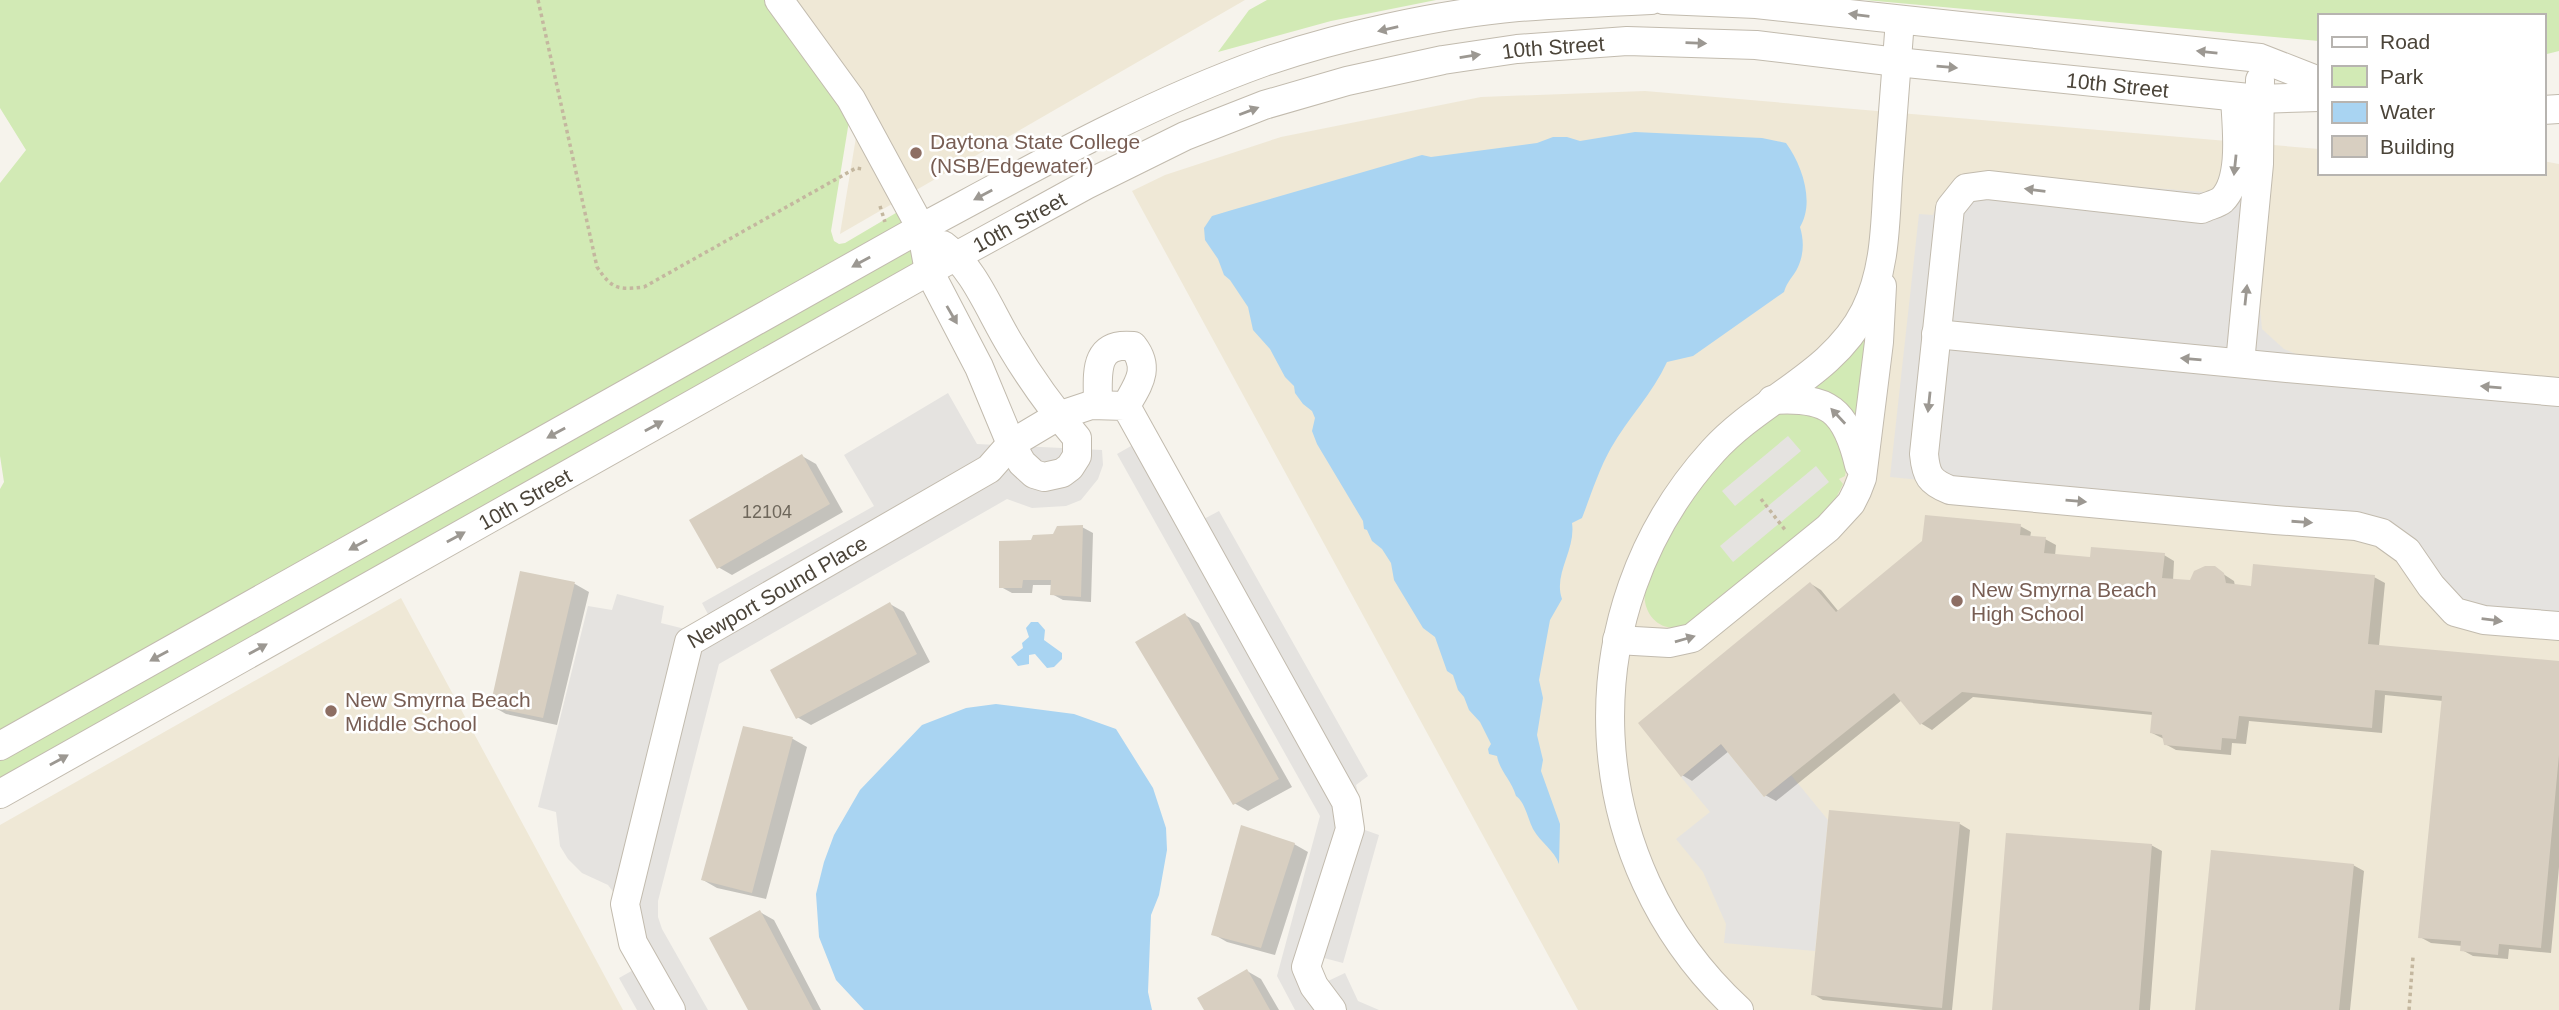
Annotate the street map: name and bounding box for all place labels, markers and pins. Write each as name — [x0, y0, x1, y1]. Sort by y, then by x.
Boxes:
place label: Daytona State College (NSB/Edgewater) — [930, 130, 1140, 177]
marker: Daytona State College (NSB/Edgewater) — [908, 145, 924, 161]
place label: New Smyrna Beach High School — [1971, 578, 2157, 625]
marker: New Smyrna Beach High School — [1949, 593, 1965, 609]
place label: New Smyrna Beach Middle School — [345, 688, 531, 735]
marker: New Smyrna Beach Middle School — [323, 703, 339, 719]

